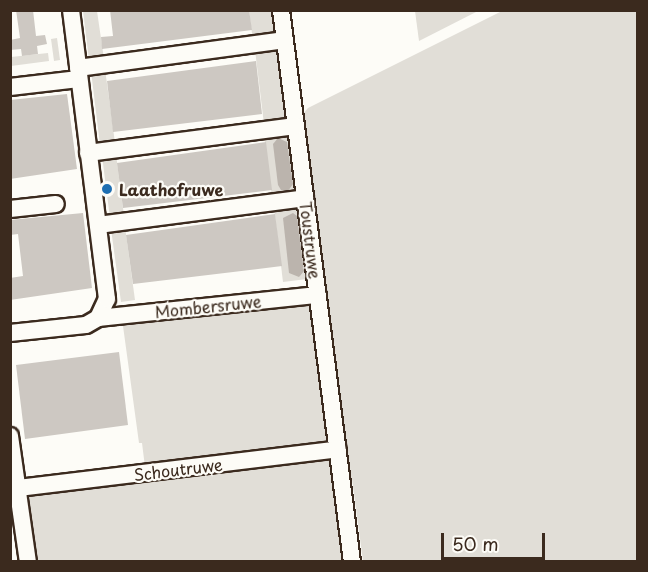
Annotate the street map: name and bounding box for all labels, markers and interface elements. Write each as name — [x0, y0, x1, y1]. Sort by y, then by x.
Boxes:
place label: Laathofruwe — [119, 179, 223, 199]
marker: Laathofruwe — [100, 182, 114, 196]
street label: Toustruwe — [297, 200, 325, 280]
street label: Mombersruwe — [154, 291, 262, 321]
street label: Schoutruwe — [133, 454, 223, 484]
scale bar — [444, 521, 548, 559]
text: 50 m — [452, 530, 499, 557]

